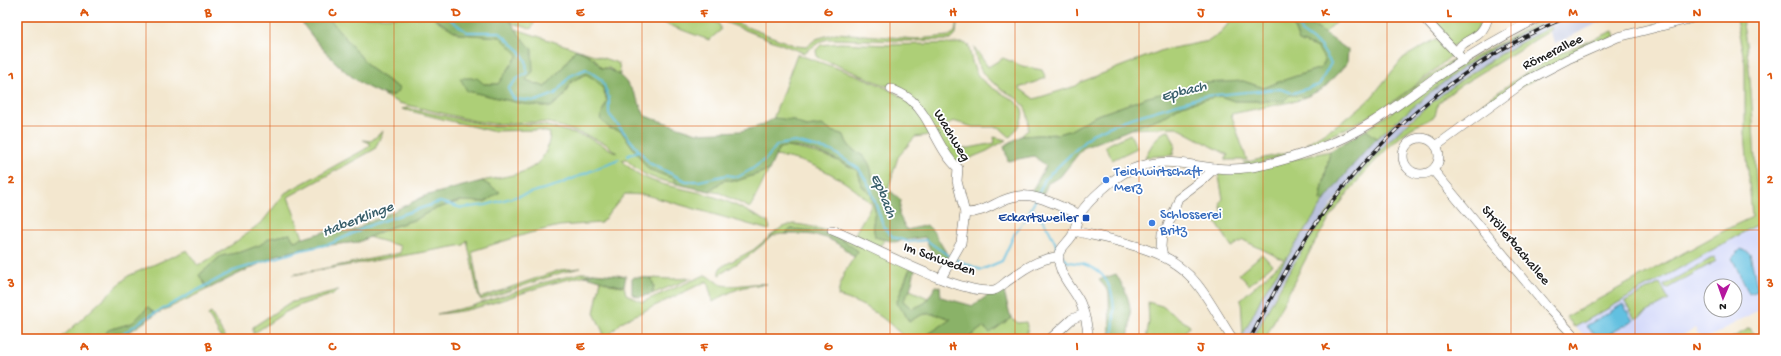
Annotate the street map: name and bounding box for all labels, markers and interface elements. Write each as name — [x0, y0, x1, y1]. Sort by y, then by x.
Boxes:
text: A — [79, 6, 89, 21]
text: B — [204, 6, 213, 21]
text: C — [327, 6, 337, 21]
text: D — [451, 6, 461, 21]
text: E — [576, 6, 585, 21]
text: F — [700, 6, 709, 21]
text: G — [824, 6, 833, 21]
text: H — [949, 6, 957, 21]
text: I — [1075, 6, 1079, 21]
text: J — [1197, 6, 1206, 21]
text: K — [1320, 6, 1330, 21]
text: L — [1447, 6, 1453, 21]
text: M — [1568, 6, 1578, 21]
text: N — [1693, 6, 1702, 21]
street label: Römerallee — [1520, 31, 1587, 75]
text: 1 — [7, 69, 14, 84]
text: 1 — [1766, 69, 1773, 84]
water label: Epbach — [1159, 77, 1210, 107]
street label: Wachweg — [929, 107, 973, 165]
place label: Teichwirtschaft Merz — [1113, 164, 1203, 197]
water label: Epbach — [866, 171, 901, 222]
text: 2 — [8, 173, 15, 188]
text: 2 — [1767, 173, 1774, 188]
marker: Teichwirtschaft Merz — [1101, 175, 1111, 185]
water label: Haberklinge — [320, 198, 397, 242]
street label: Ströllerbachallee — [1477, 203, 1554, 290]
place label: Schlosserei Britz — [1159, 207, 1222, 240]
place label: Eckartsweiler — [998, 210, 1079, 227]
marker: Eckartsweiler — [1081, 213, 1091, 223]
marker: Schlosserei Britz — [1147, 218, 1157, 228]
street label: Im Schweden — [901, 239, 978, 281]
text: 3 — [7, 277, 15, 292]
text: 3 — [1766, 277, 1774, 292]
north arrow — [1703, 278, 1743, 318]
text: N — [1719, 300, 1727, 312]
text: A — [79, 340, 89, 355]
text: B — [204, 340, 213, 355]
text: C — [327, 340, 337, 355]
text: D — [451, 340, 461, 355]
text: E — [576, 340, 585, 355]
text: F — [700, 340, 709, 355]
text: G — [824, 340, 833, 355]
text: H — [949, 340, 957, 355]
text: I — [1075, 340, 1079, 355]
text: J — [1197, 340, 1206, 355]
text: K — [1320, 340, 1330, 355]
text: L — [1447, 340, 1453, 355]
text: M — [1568, 340, 1578, 355]
text: N — [1693, 340, 1702, 355]

